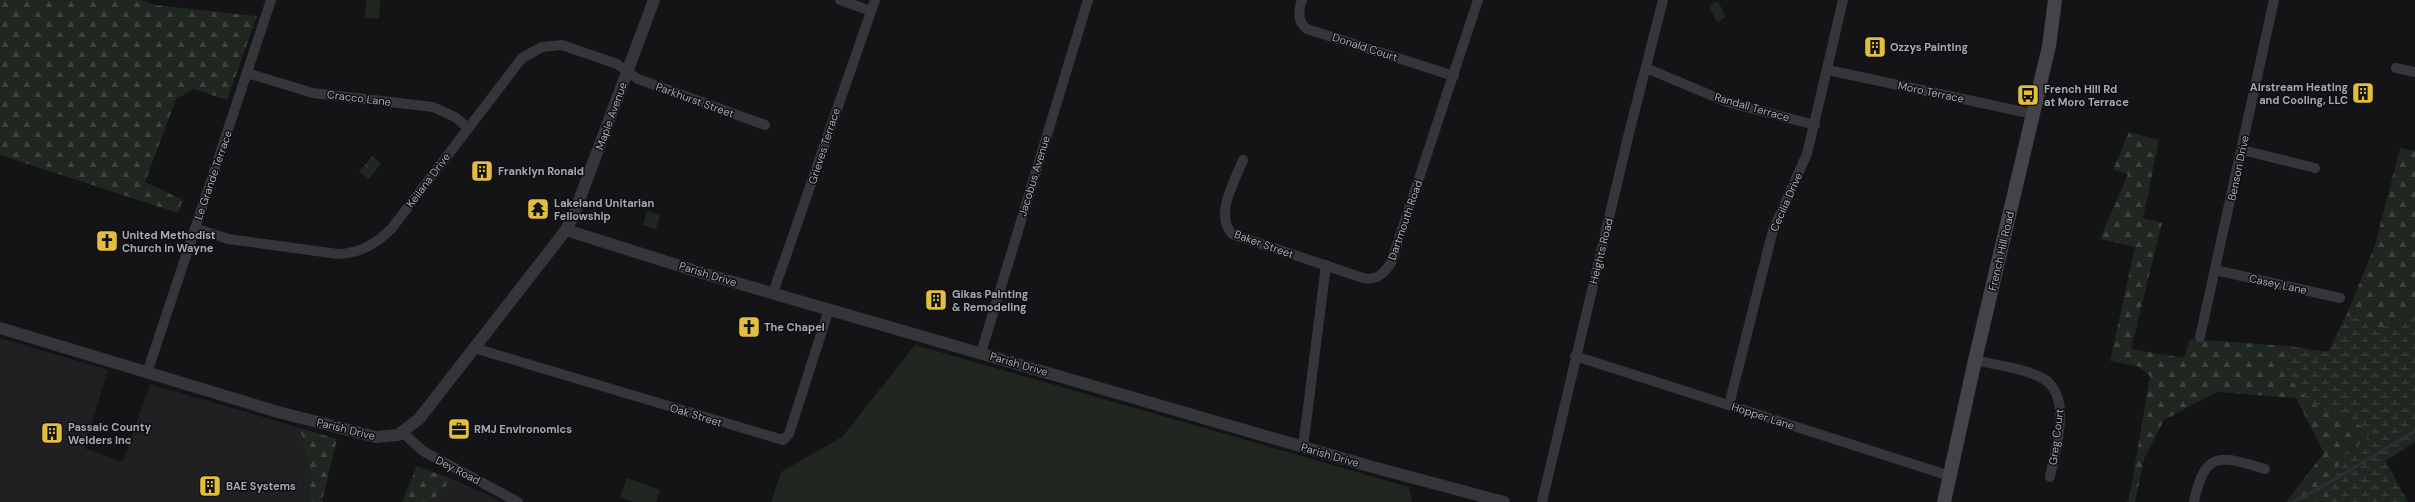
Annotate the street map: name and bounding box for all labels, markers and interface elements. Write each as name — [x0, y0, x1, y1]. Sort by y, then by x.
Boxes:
street label: Donald Court — [1331, 30, 1399, 64]
building icon: Ozzys Painting — [1862, 34, 1888, 60]
place label: Ozzys Painting — [1890, 40, 1968, 54]
street label: Moro Terrace — [1897, 78, 1965, 106]
street label: Parkhurst Street — [654, 79, 736, 121]
street label: Maple Avenue — [592, 80, 630, 152]
place label: Airstream Heating and Cooling, LLC — [2250, 80, 2348, 107]
building icon: Airstream Heating and Cooling, LLC — [2350, 80, 2376, 106]
bus stop icon: French Hill Rd at Moro Terrace — [2015, 82, 2041, 108]
place label: French Hill Rd at Moro Terrace — [2044, 82, 2129, 109]
street label: Cracco Lane — [326, 87, 392, 109]
street label: Randall Terrace — [1713, 90, 1791, 124]
street label: Grieves Terrace — [805, 106, 843, 186]
street label: Le Grande Terrace — [191, 128, 235, 222]
street label: Jacobus Avenue — [1015, 134, 1053, 218]
street label: Benson Drive — [2224, 134, 2252, 202]
street label: Keilana Drive — [403, 150, 453, 210]
building icon: Franklyn Ronald — [469, 158, 495, 184]
place label: Franklyn Ronald — [498, 164, 584, 178]
street label: Cecilia Drive — [1767, 170, 1805, 234]
street label: Dartmouth Road — [1385, 178, 1425, 262]
temple icon: Lakeland Unitarian Fellowship — [525, 196, 551, 222]
place label: Lakeland Unitarian Fellowship — [554, 196, 655, 223]
street label: French Hill Road — [1985, 210, 2017, 292]
street label: Heights Road — [1586, 217, 1616, 285]
street label: Baker Street — [1232, 227, 1296, 261]
church icon: United Methodist Church in Wayne — [94, 228, 120, 254]
place label: United Methodist Church in Wayne — [122, 228, 216, 255]
street label: Parish Drive — [677, 259, 739, 289]
street label: Casey Lane — [2248, 271, 2308, 297]
building icon: Gikas Painting & Remodeling — [923, 287, 949, 313]
place label: Gikas Painting & Remodeling — [952, 287, 1029, 314]
church icon: The Chapel — [736, 314, 762, 340]
place label: The Chapel — [764, 320, 825, 334]
street label: Parish Drive — [988, 349, 1050, 379]
street label: Hopper Lane — [1730, 399, 1796, 433]
street label: Oak Street — [668, 400, 724, 430]
street label: Greg Court — [2046, 408, 2066, 466]
street label: Parish Drive — [315, 415, 377, 443]
office icon: RMJ Environomics — [446, 416, 472, 442]
building icon: Passaic County Welders Inc — [39, 420, 65, 446]
place label: Passaic County Welders Inc — [68, 420, 151, 447]
place label: RMJ Environomics — [474, 422, 572, 436]
street label: Parish Drive — [1299, 440, 1361, 470]
street label: Dey Road — [433, 453, 483, 487]
building icon: BAE Systems — [197, 473, 223, 499]
place label: BAE Systems — [226, 479, 296, 493]

